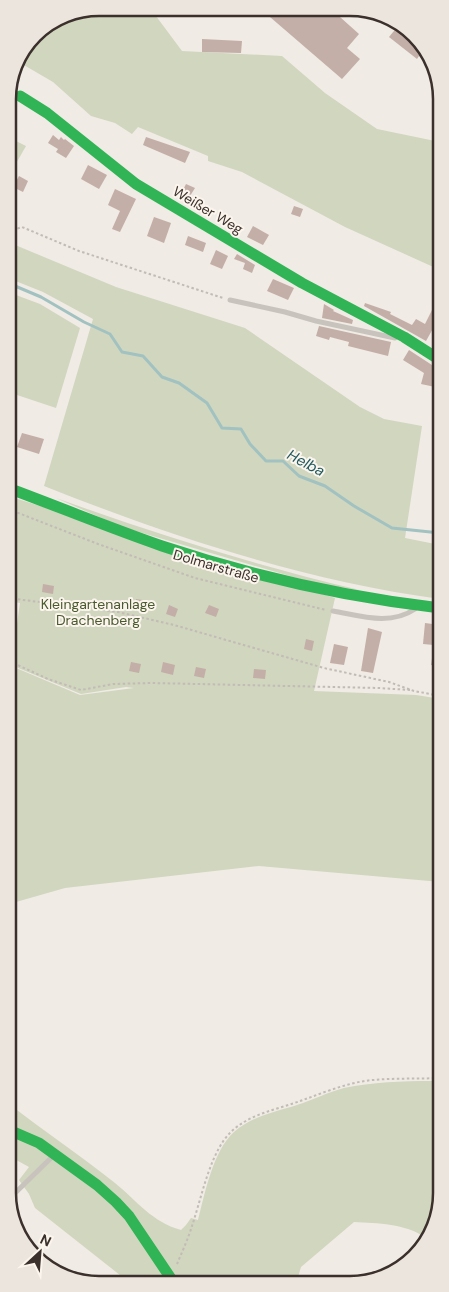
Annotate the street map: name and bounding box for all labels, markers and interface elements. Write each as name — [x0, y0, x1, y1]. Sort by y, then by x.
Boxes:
street label: Weißer Weg — [170, 182, 246, 238]
water label: Helba — [284, 445, 328, 481]
street label: Dolmarstraße — [171, 545, 261, 587]
park label: Kleingartenanlage Drachenberg — [41, 595, 155, 629]
north arrow — [15, 1227, 65, 1277]
text: N — [37, 1230, 54, 1251]

